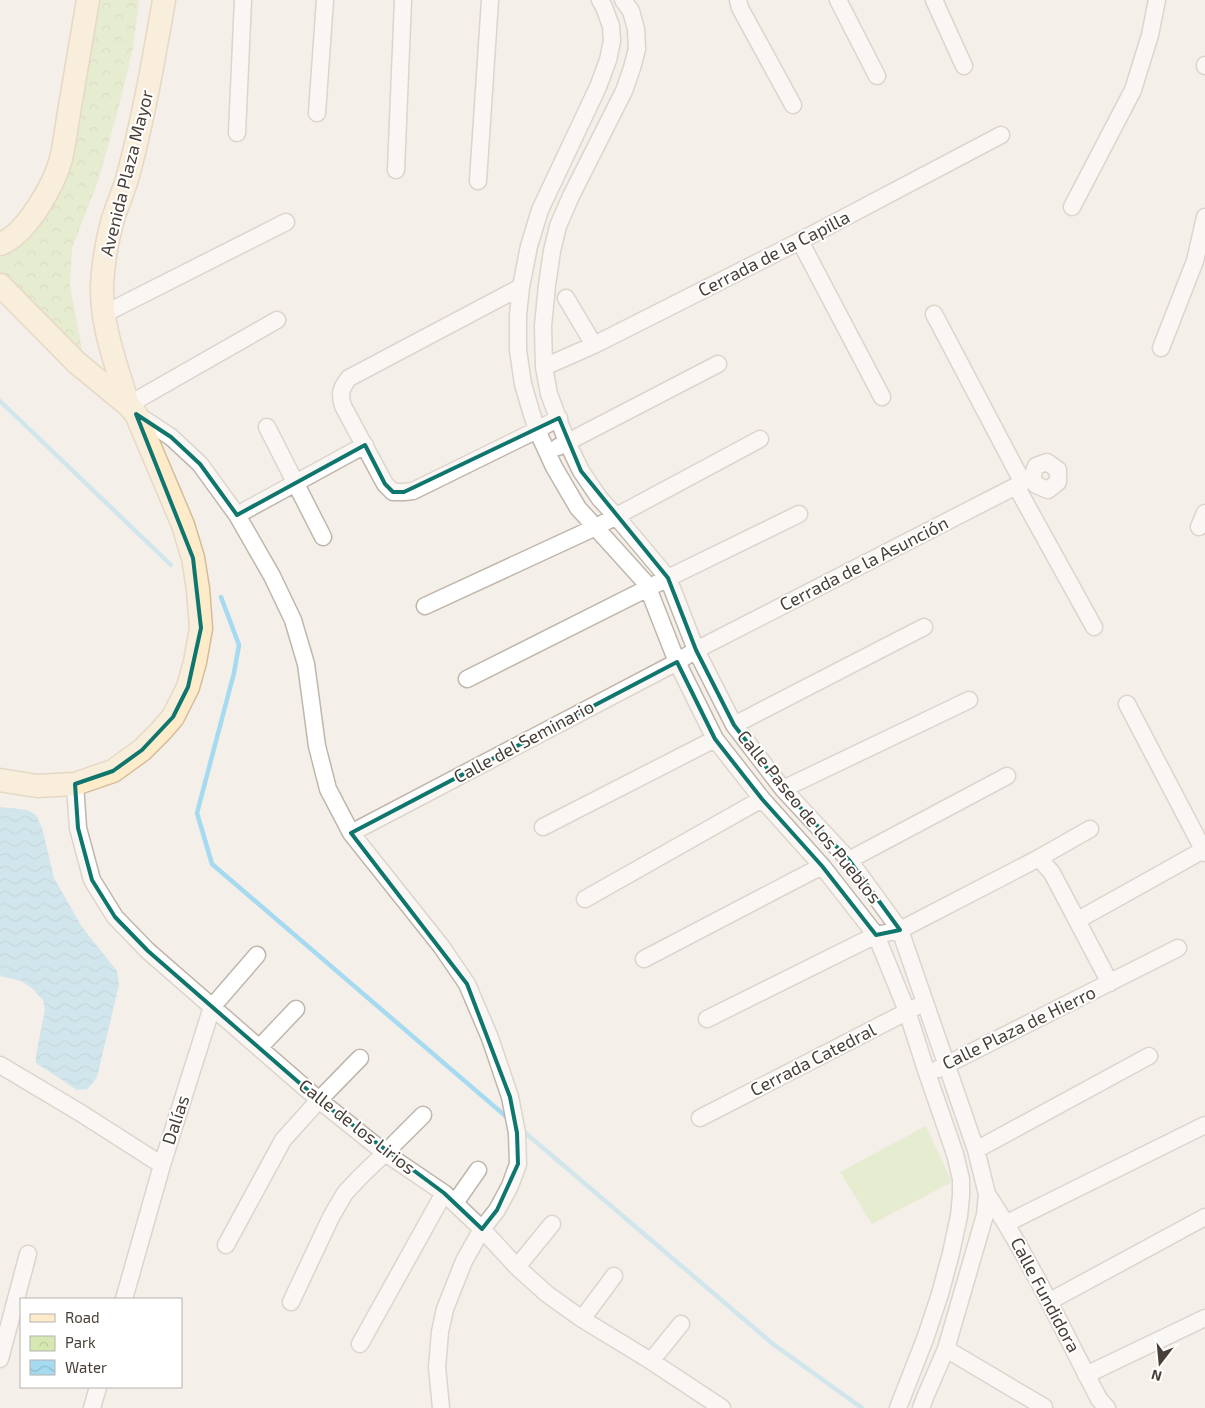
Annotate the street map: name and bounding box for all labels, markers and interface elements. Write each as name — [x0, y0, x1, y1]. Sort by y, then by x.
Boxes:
street label: Avenida Plaza Mayor — [95, 87, 157, 258]
street label: Cerrada de la Capilla — [694, 205, 853, 301]
street label: Cerrada de la Asunción — [776, 511, 952, 615]
street label: Calle del Seminario — [450, 695, 597, 787]
street label: Calle Paseo de los Pueblos — [733, 725, 886, 907]
street label: Calle Plaza de Hierro — [938, 980, 1099, 1074]
street label: Cerrada Catedral — [746, 1018, 880, 1100]
street label: Calle de los Lirios — [295, 1074, 420, 1179]
street label: Dalías — [157, 1092, 193, 1147]
street label: Calle Fundidora — [1006, 1233, 1085, 1356]
legend — [20, 1298, 182, 1388]
text: Road — [65, 1308, 100, 1326]
text: Park — [65, 1333, 96, 1351]
north arrow — [1135, 1338, 1185, 1388]
text: Water — [65, 1358, 107, 1376]
text: N — [1149, 1366, 1163, 1386]

